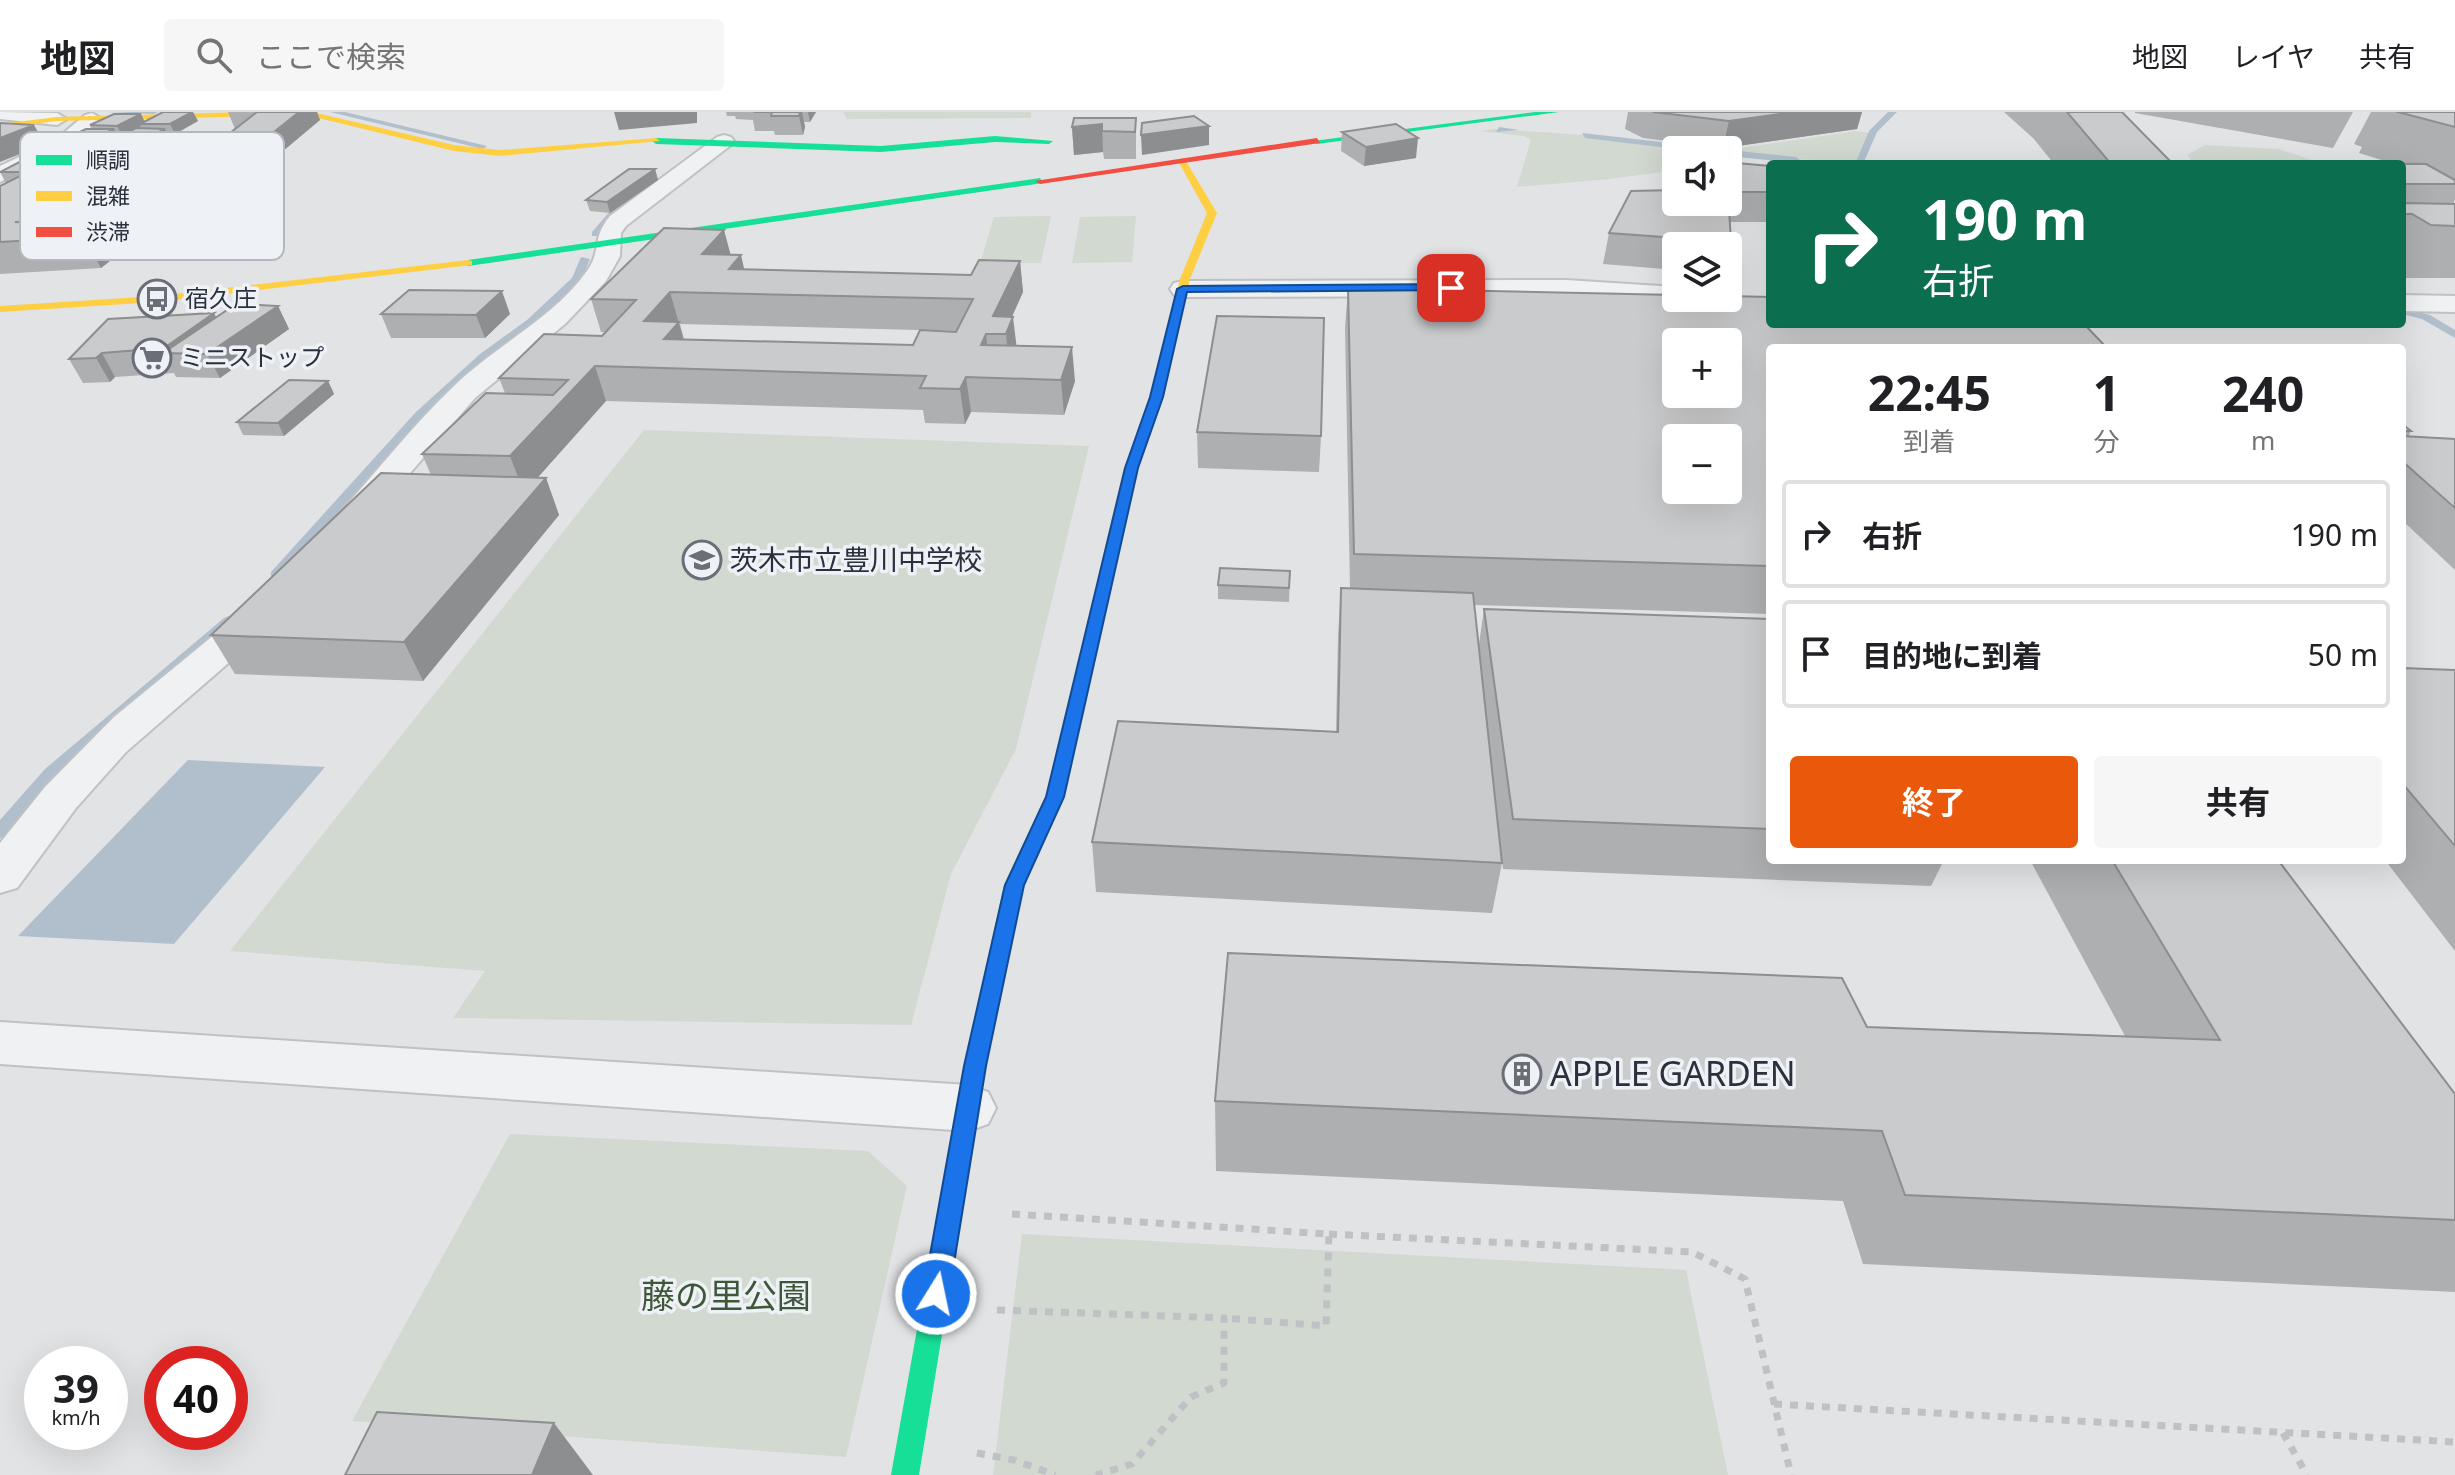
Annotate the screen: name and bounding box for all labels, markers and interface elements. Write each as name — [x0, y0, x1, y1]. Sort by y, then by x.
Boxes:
search box — [164, 19, 724, 91]
text: 地図 — [40, 31, 116, 83]
icon: search — [192, 33, 236, 77]
text: ここで検索 — [256, 36, 406, 77]
text: 地図 — [2132, 37, 2188, 75]
text: レイヤ — [2232, 37, 2315, 75]
text: 共有 — [2359, 37, 2415, 75]
legend — [20, 132, 284, 260]
map controls — [1662, 136, 1742, 504]
button: sound — [1662, 136, 1742, 216]
text: 順調 — [86, 144, 130, 174]
text: 混雑 — [86, 180, 130, 210]
text: 190 m — [1922, 180, 2087, 256]
icon: right — [1790, 192, 1894, 296]
text: 渋滞 — [86, 216, 130, 246]
button: layers — [1662, 232, 1742, 312]
pin — [1417, 254, 1485, 322]
text: 右折 — [1922, 256, 1994, 305]
icon: arrive — [1429, 266, 1473, 310]
bus stop icon: 宿久庄 — [136, 278, 178, 320]
place label: 宿久庄 — [185, 281, 257, 314]
button: + — [1662, 328, 1742, 408]
supermarket icon: ミニストップ — [131, 337, 173, 379]
place label: ミニストップ — [180, 340, 324, 373]
text: 22:45 — [1868, 360, 1991, 425]
text: 1 — [2093, 360, 2120, 425]
text: 240 — [2222, 361, 2304, 426]
text: m — [2251, 422, 2275, 458]
text: 到着 — [1903, 423, 1955, 459]
text: 分 — [2093, 423, 2119, 459]
button: − — [1662, 424, 1742, 504]
icon: right — [1794, 512, 1838, 556]
text: 190 m — [2291, 514, 2378, 555]
text: 右折 — [1862, 515, 1922, 556]
school or university icon: 茨木市立豊川中学校 — [681, 539, 723, 581]
place label: 茨木市立豊川中学校 — [730, 540, 982, 578]
icon: arrive — [1794, 632, 1838, 676]
text: 50 m — [2308, 634, 2378, 675]
text: 目的地に到着 — [1862, 635, 2042, 676]
button: 終了 — [1790, 756, 2078, 848]
button: 共有 — [2094, 756, 2382, 848]
place label: APPLE GARDEN — [1550, 1050, 1796, 1096]
building icon: APPLE GARDEN — [1501, 1053, 1543, 1095]
position arrow — [894, 1252, 978, 1336]
park label: 藤の里公園 — [641, 1272, 811, 1318]
speed limit sign: 40 — [144, 1346, 248, 1450]
text: 39 — [53, 1360, 99, 1415]
text: km/h — [51, 1404, 101, 1431]

